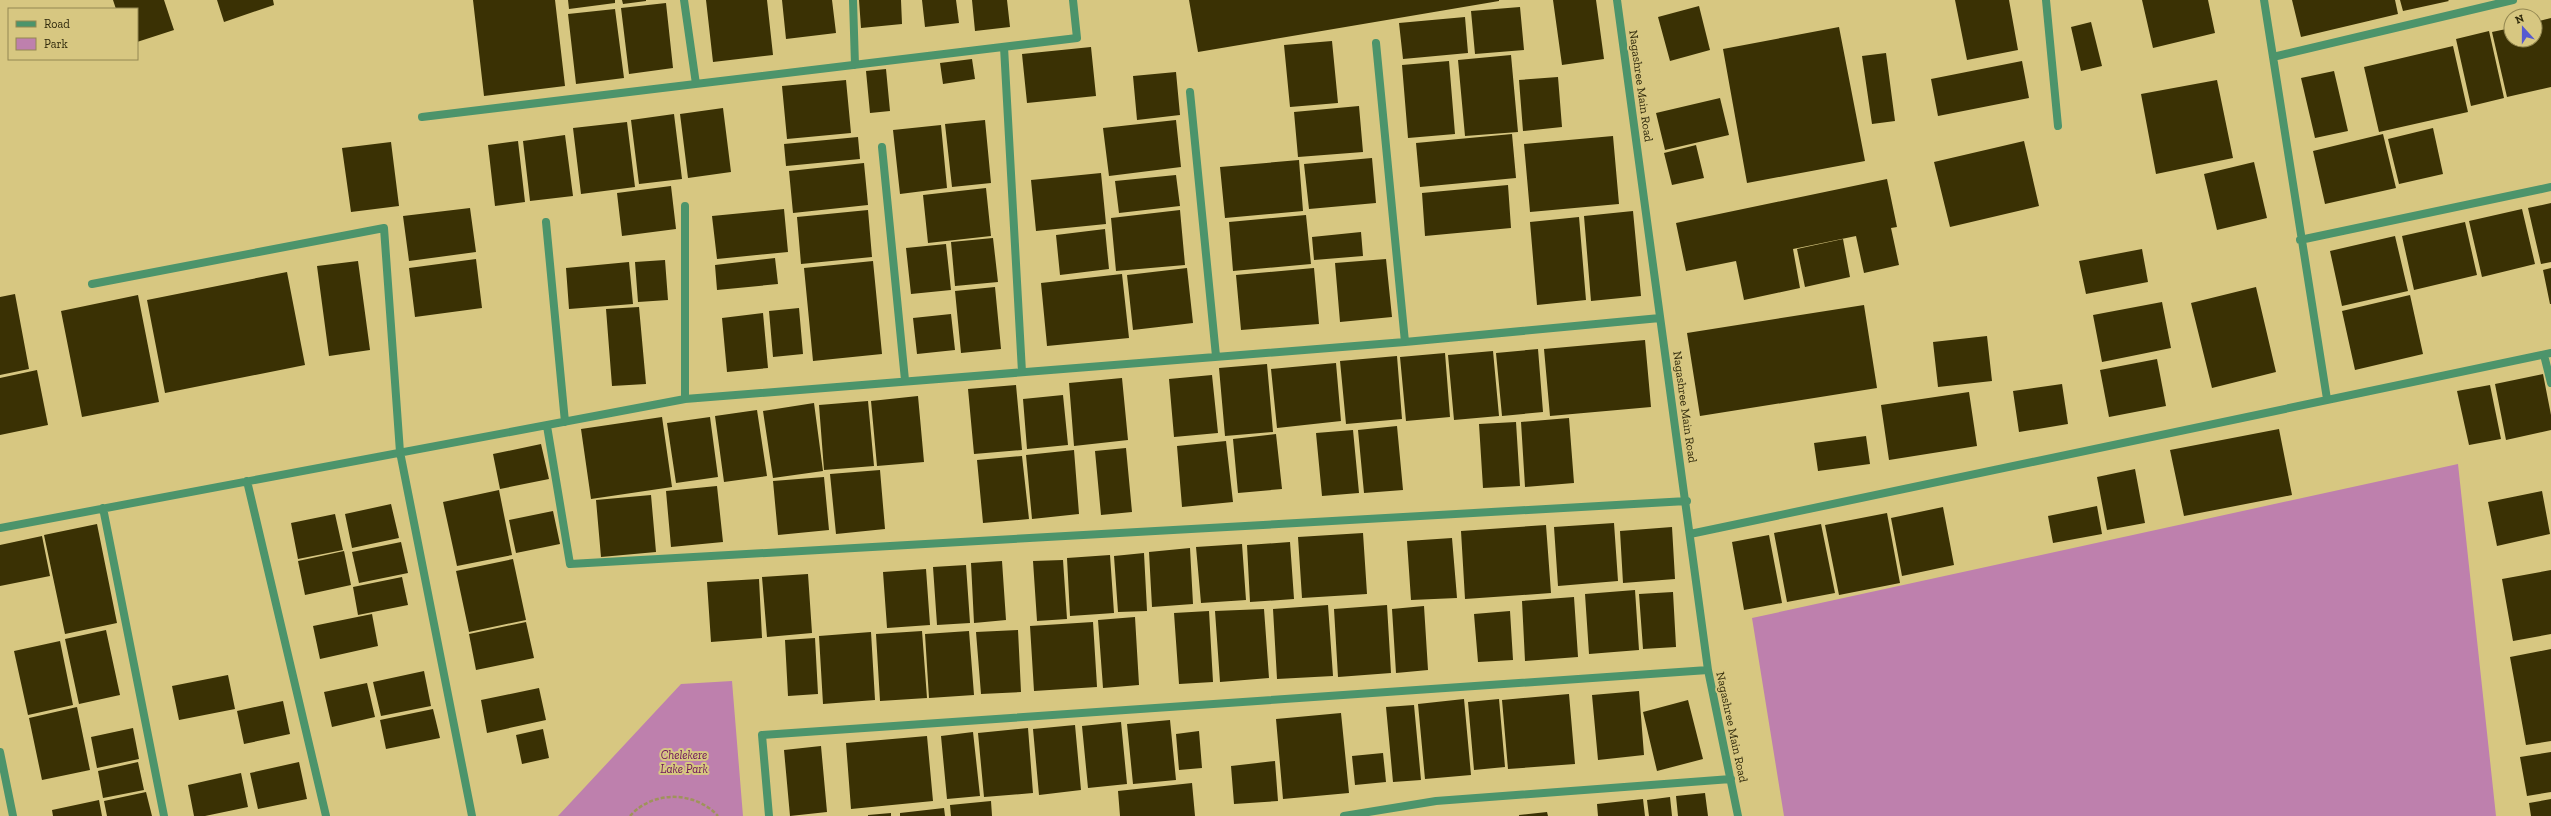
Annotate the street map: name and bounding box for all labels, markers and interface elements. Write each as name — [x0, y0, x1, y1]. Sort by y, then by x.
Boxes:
legend — [8, 8, 138, 60]
north arrow — [2503, 8, 2543, 48]
text: N — [2513, 11, 2526, 27]
text: Road — [44, 17, 70, 31]
street label: Nagashree Main Road — [1626, 29, 1656, 143]
text: Park — [44, 37, 69, 51]
street label: Nagashree Main Road — [1670, 350, 1700, 464]
street label: Nagashree Main Road — [1713, 670, 1751, 784]
park label: Chelekere Lake Park — [660, 748, 708, 776]

